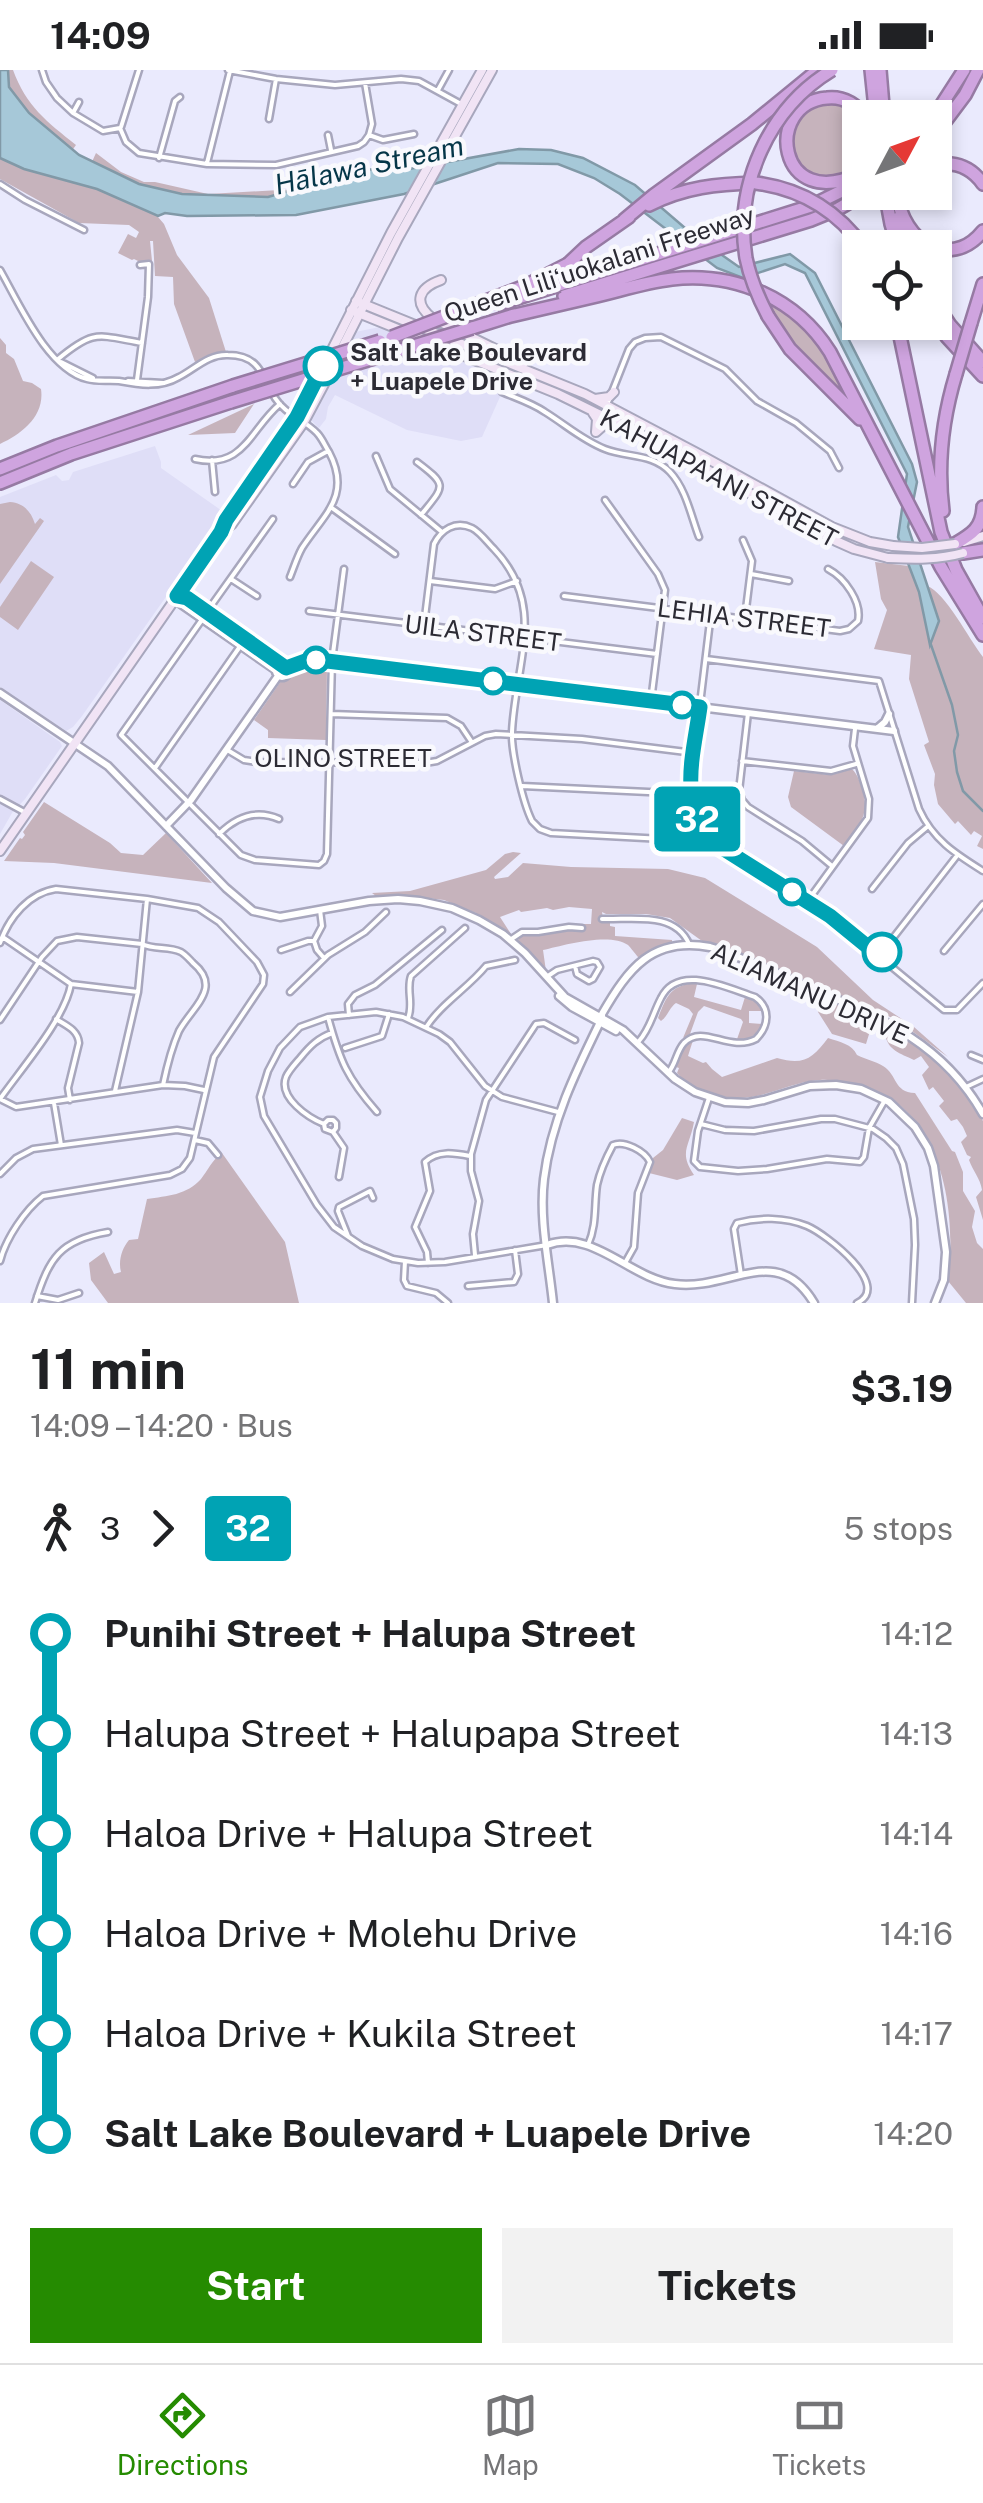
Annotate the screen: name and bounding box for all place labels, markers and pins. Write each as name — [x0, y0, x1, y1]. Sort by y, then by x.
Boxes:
place label: Salt Lake Boulevard + Luapele Drive — [350, 337, 587, 396]
marker: Salt Lake Boulevard + Luapele Drive — [304, 347, 342, 385]
unlabelled marker — [303, 647, 329, 673]
unlabelled marker — [480, 668, 506, 694]
unlabelled marker — [669, 692, 695, 718]
unlabelled marker — [779, 879, 805, 905]
unlabelled marker — [863, 933, 901, 971]

